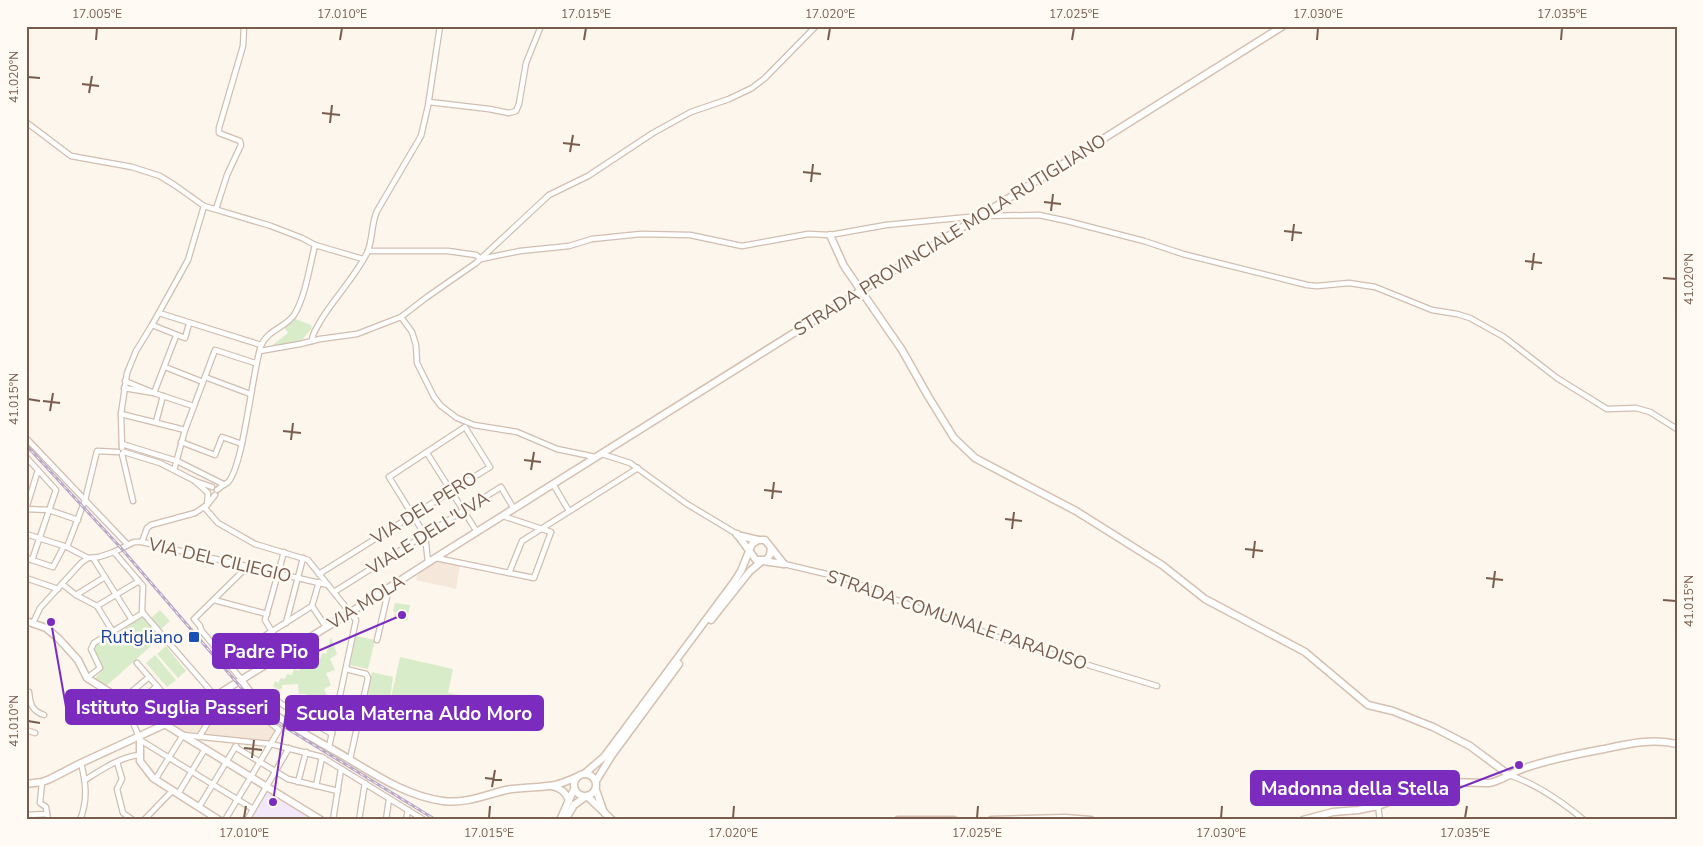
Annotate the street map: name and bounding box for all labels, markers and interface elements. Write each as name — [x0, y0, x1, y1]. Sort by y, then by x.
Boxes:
text: 17.005°E — [72, 6, 122, 22]
text: 17.010°E — [317, 6, 367, 22]
text: 17.015°E — [561, 6, 611, 22]
text: 17.020°E — [805, 6, 855, 22]
text: 17.025°E — [1049, 6, 1099, 22]
text: 17.030°E — [1293, 6, 1343, 22]
text: 17.035°E — [1537, 6, 1587, 22]
text: 41.020°N — [6, 51, 22, 103]
street label: STRADA PROVINCIALE MOLA RUTIGLIANO — [789, 128, 1111, 342]
text: 41.020°N — [1681, 253, 1697, 305]
text: 41.015°N — [6, 373, 22, 425]
street label: VIA DEL PERO — [366, 466, 482, 551]
street label: VIALE DELL'UVA — [361, 486, 494, 581]
street label: VIA DEL CILIEGIO — [145, 532, 294, 588]
street label: STRADA COMUNALE PARADISO — [824, 564, 1090, 676]
street label: VIA MOLA — [322, 569, 409, 636]
text: 41.015°N — [1681, 575, 1697, 627]
place label: Rutigliano — [101, 625, 183, 649]
marker: Rutigliano — [187, 630, 201, 644]
callout: Padre Pio — [213, 634, 318, 668]
text: Padre Pio — [224, 639, 308, 665]
callout: Istituto Suglia Passeri — [66, 690, 279, 724]
text: 41.010°N — [6, 695, 22, 747]
text: Istituto Suglia Passeri — [76, 695, 268, 721]
callout: Scuola Materna Aldo Moro — [286, 696, 543, 730]
text: Scuola Materna Aldo Moro — [296, 701, 532, 727]
callout: Madonna della Stella — [1251, 771, 1459, 805]
text: Madonna della Stella — [1261, 776, 1449, 802]
text: 17.010°E — [219, 825, 269, 841]
text: 17.015°E — [464, 825, 514, 841]
text: 17.020°E — [708, 825, 758, 841]
text: 17.025°E — [952, 825, 1002, 841]
text: 17.030°E — [1196, 825, 1246, 841]
text: 17.035°E — [1440, 825, 1490, 841]

